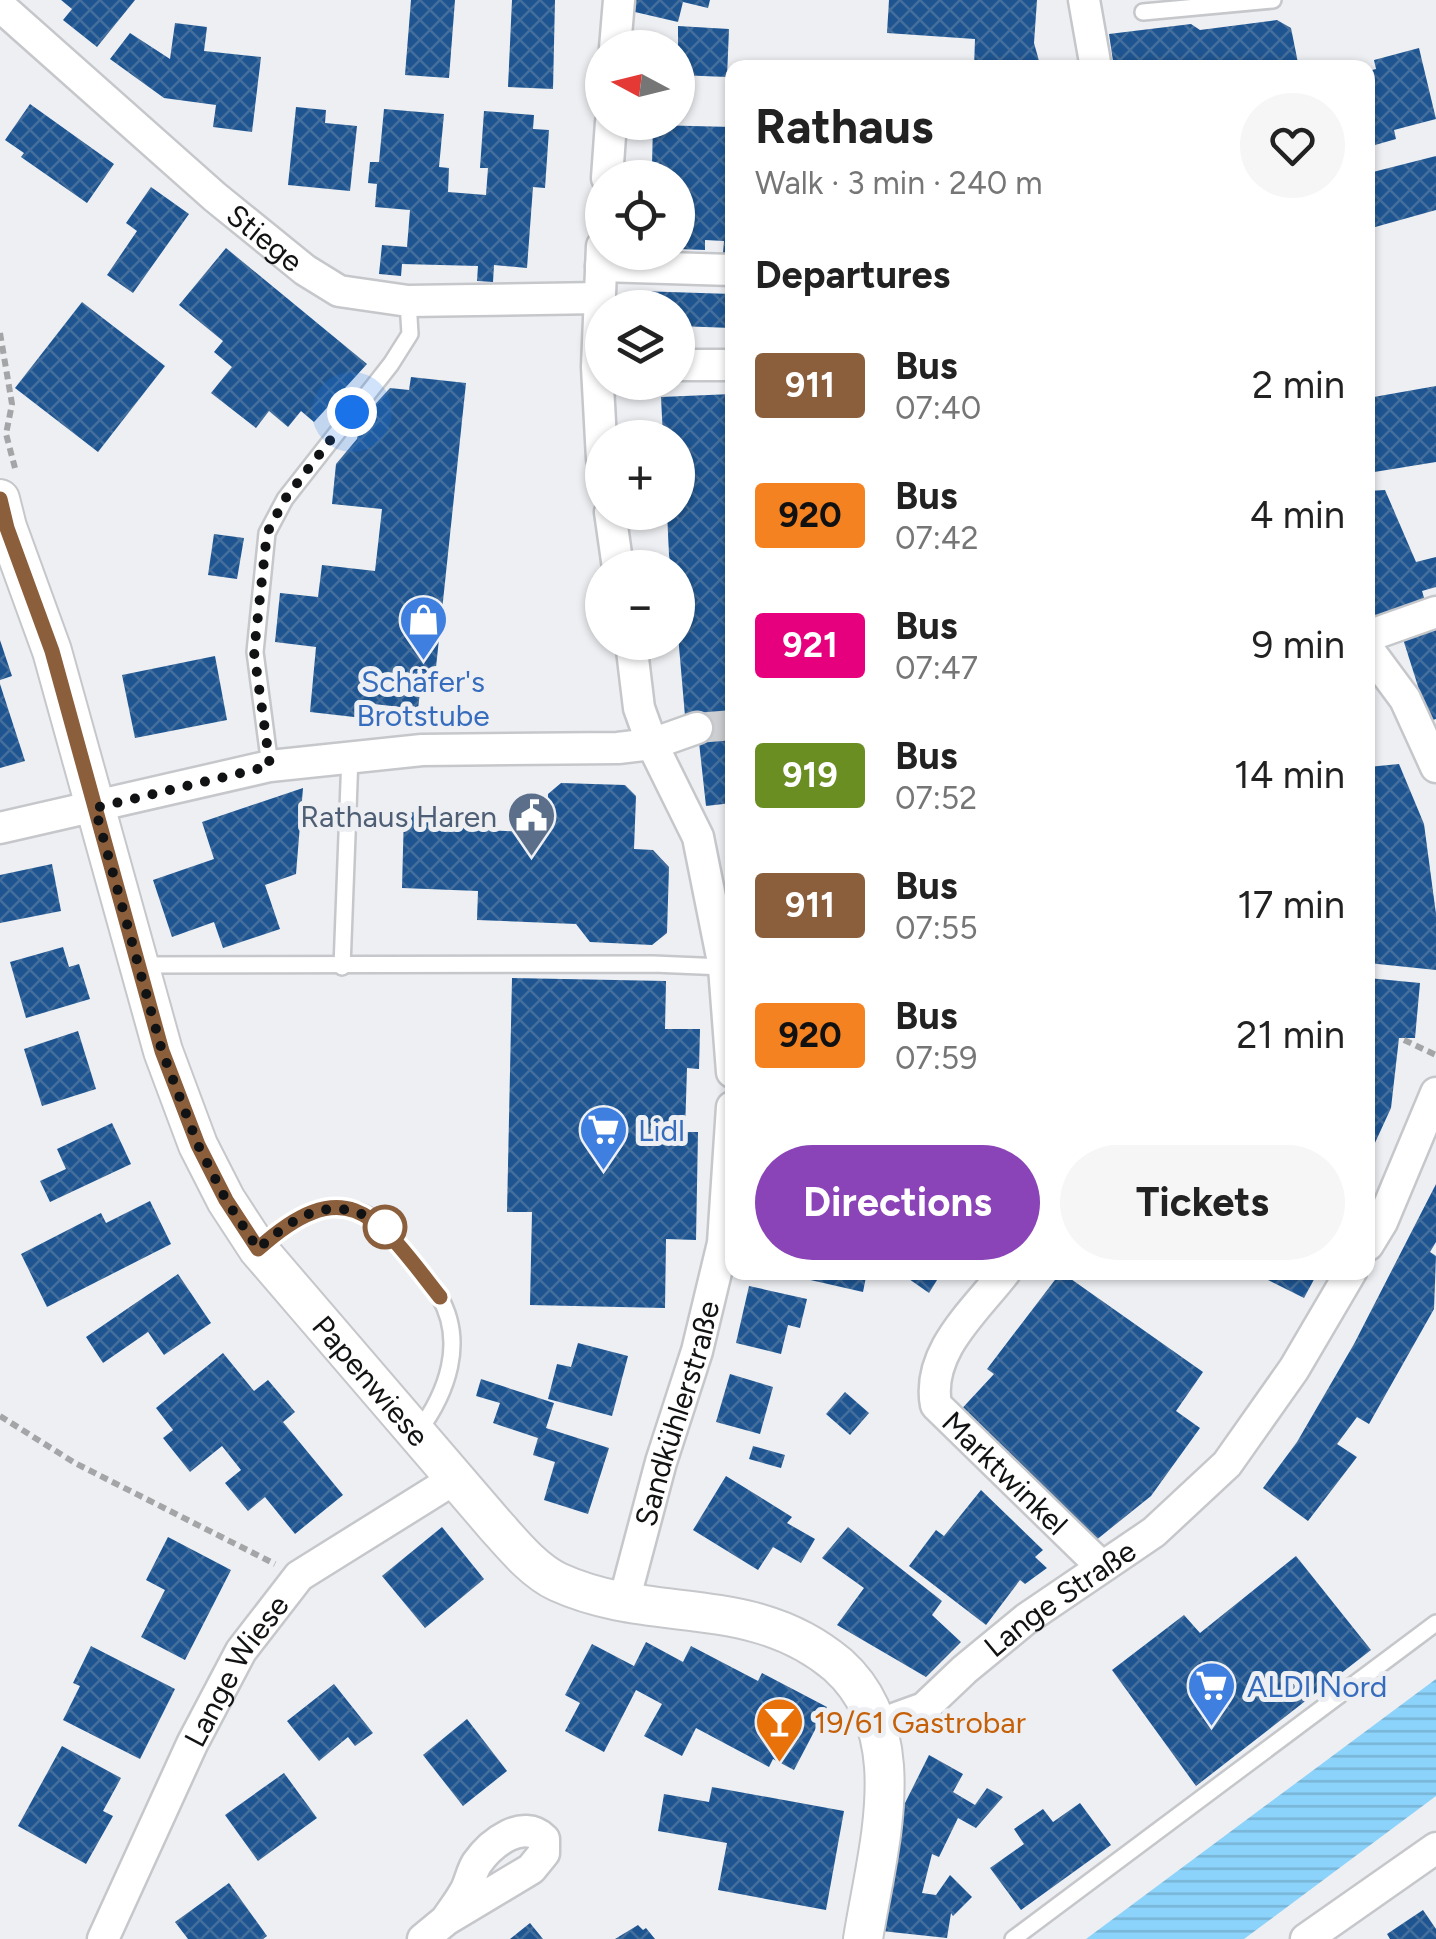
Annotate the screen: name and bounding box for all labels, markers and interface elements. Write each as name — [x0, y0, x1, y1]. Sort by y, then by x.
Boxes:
north arrow — [585, 30, 695, 140]
map controls — [585, 30, 695, 660]
button: heart — [1240, 93, 1345, 198]
text: Rathaus — [755, 97, 933, 155]
button: locate — [585, 160, 695, 270]
text: Walk · 3 min · 240 m — [755, 164, 1042, 202]
street label: Stiege — [220, 196, 311, 279]
text: Departures — [755, 252, 950, 298]
button: layers — [585, 290, 695, 400]
text: Bus — [895, 343, 958, 389]
text: 2 min — [1252, 362, 1345, 408]
text: 911 — [785, 364, 835, 406]
your location — [327, 387, 377, 437]
text: 07:40 — [895, 389, 981, 427]
button: + — [585, 420, 695, 530]
text: Bus — [895, 473, 958, 519]
text: 4 min — [1250, 492, 1345, 538]
text: 920 — [778, 494, 842, 536]
text: 07:42 — [895, 519, 979, 557]
button: − — [585, 550, 695, 660]
shop icon: Schäfer's Brotstube — [397, 594, 449, 662]
text: Bus — [895, 603, 958, 649]
text: 9 min — [1252, 622, 1345, 668]
text: 921 — [782, 624, 838, 666]
text: 07:47 — [895, 649, 978, 687]
place label: Schäfer's Brotstube — [356, 663, 490, 734]
text: Bus — [895, 733, 958, 779]
text: 14 min — [1234, 752, 1345, 798]
text: 919 — [782, 754, 838, 796]
text: 07:52 — [895, 779, 977, 817]
public building icon: Rathaus Haren — [506, 790, 558, 858]
place label: Rathaus Haren — [300, 798, 497, 835]
text: Bus — [895, 863, 958, 909]
text: 17 min — [1237, 882, 1345, 928]
text: 911 — [785, 884, 835, 926]
text: 07:55 — [895, 909, 978, 947]
text: Bus — [895, 993, 958, 1039]
text: 21 min — [1236, 1012, 1345, 1058]
text: 920 — [778, 1014, 842, 1056]
text: 07:59 — [895, 1039, 977, 1077]
supermarket icon: Lidl — [577, 1104, 629, 1172]
place label: Lidl — [638, 1112, 685, 1149]
button: Directions — [755, 1145, 1040, 1260]
button: Tickets — [1060, 1145, 1345, 1260]
unlabelled marker — [364, 1206, 406, 1248]
street label: Sandkühlerstraße — [626, 1297, 727, 1530]
street label: Papenwiese — [305, 1308, 437, 1453]
street label: Marktwinkel — [935, 1403, 1076, 1542]
street label: Lange Straße — [976, 1532, 1143, 1665]
street label: Lange Wiese — [176, 1587, 296, 1753]
supermarket icon: ALDI Nord — [1186, 1660, 1238, 1728]
place label: ALDI Nord — [1247, 1668, 1387, 1705]
bar icon: 19/61 Gastrobar — [753, 1696, 805, 1764]
place label: 19/61 Gastrobar — [814, 1704, 1026, 1741]

